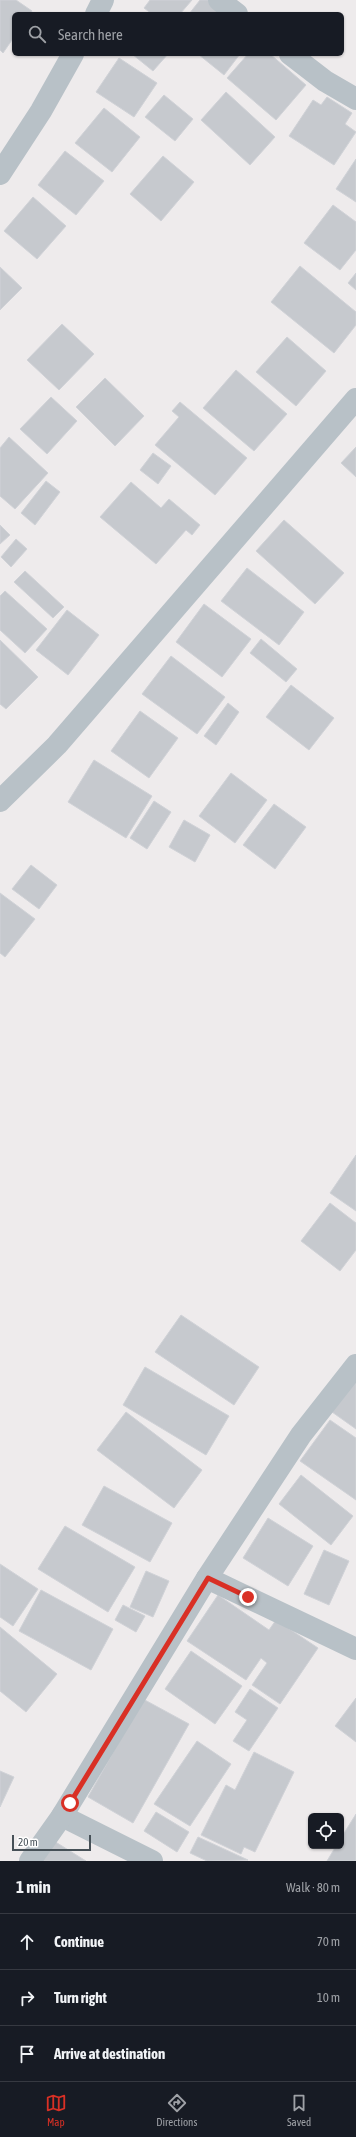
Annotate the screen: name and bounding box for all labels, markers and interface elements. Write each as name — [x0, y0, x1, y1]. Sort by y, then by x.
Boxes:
search box — [12, 12, 344, 56]
icon: search — [26, 23, 48, 45]
text: Search here — [58, 26, 123, 43]
route end — [239, 1588, 257, 1606]
route start — [61, 1794, 79, 1812]
map controls — [308, 1813, 344, 1849]
button: locate — [308, 1813, 344, 1849]
scale bar — [12, 1833, 91, 1852]
text: 20 m — [18, 1836, 38, 1848]
text: 1 min — [16, 1877, 51, 1897]
text: Walk · 80 m — [286, 1880, 340, 1895]
icon: ahead — [16, 1931, 38, 1953]
text: Continue — [54, 1933, 104, 1950]
text: 70 m — [317, 1934, 340, 1949]
icon: right — [16, 1987, 38, 2009]
text: Turn right — [54, 1989, 107, 2006]
text: 10 m — [317, 1990, 340, 2005]
icon: arrive — [16, 2043, 38, 2065]
text: Arrive at destination — [54, 2045, 165, 2062]
tab: Map — [45, 2092, 67, 2128]
tab: Directions — [156, 2092, 197, 2128]
tab: Saved — [287, 2092, 311, 2128]

